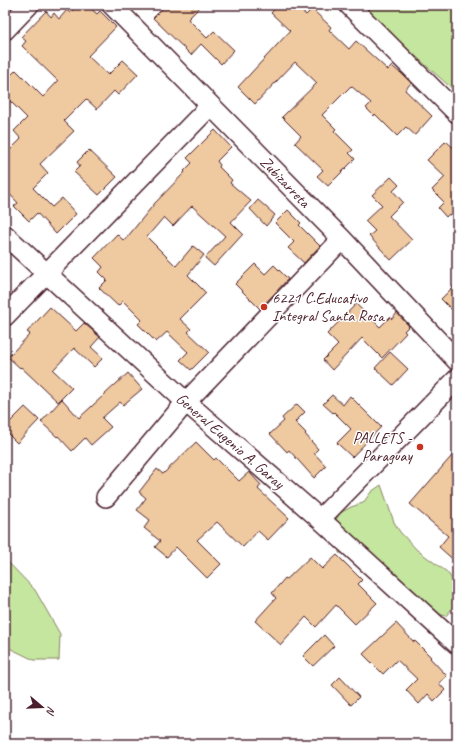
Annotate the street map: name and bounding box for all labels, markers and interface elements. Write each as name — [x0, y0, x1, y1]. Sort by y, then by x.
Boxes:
street label: Zubizarreta — [256, 152, 315, 213]
place label: 6221 C.Educativo Integral Santa Rosa — [272, 288, 385, 326]
marker: 6221 C.Educativo Integral Santa Rosa — [259, 302, 269, 312]
street label: General Eugenio A. Garay — [172, 389, 289, 494]
place label: PALLETS - Paraguay — [353, 428, 414, 466]
marker: PALLETS - Paraguay — [415, 442, 425, 452]
north arrow — [22, 687, 62, 727]
text: N — [43, 705, 59, 718]

